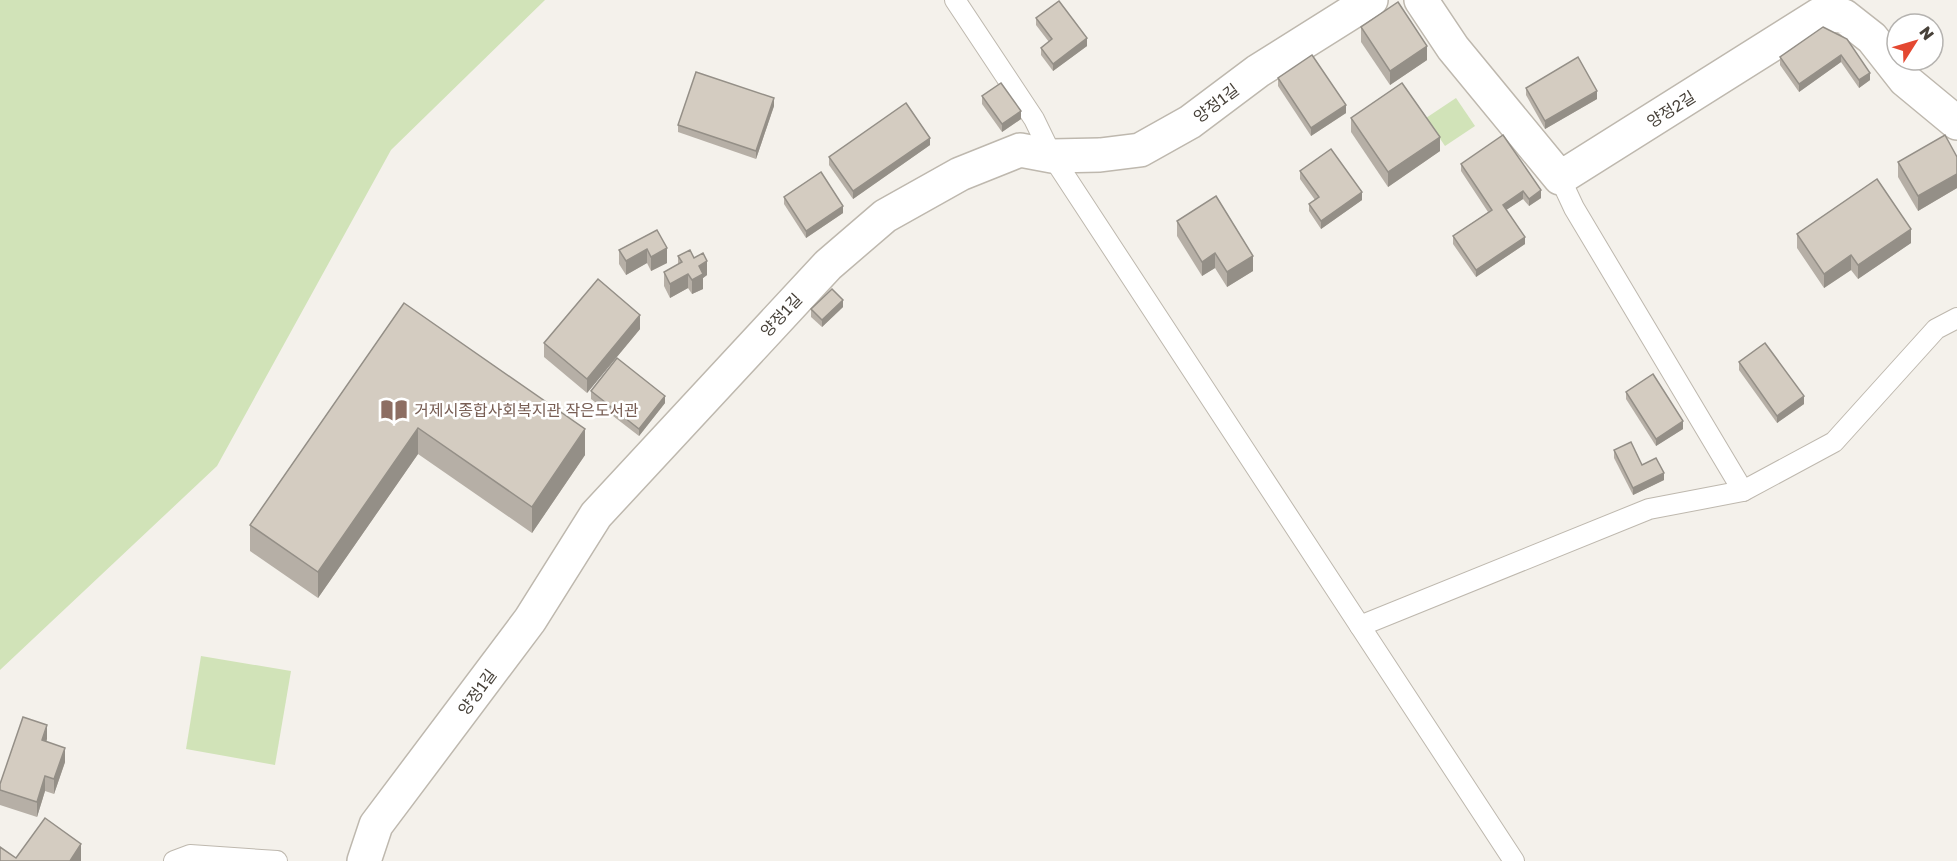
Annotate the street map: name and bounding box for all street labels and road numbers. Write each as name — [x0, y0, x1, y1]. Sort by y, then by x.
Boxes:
street label: 양정1길 — [1189, 79, 1243, 127]
street label: 양정2길 — [1643, 86, 1699, 132]
street label: 양정1길 — [756, 289, 806, 341]
street label: 양정1길 — [454, 665, 500, 719]

